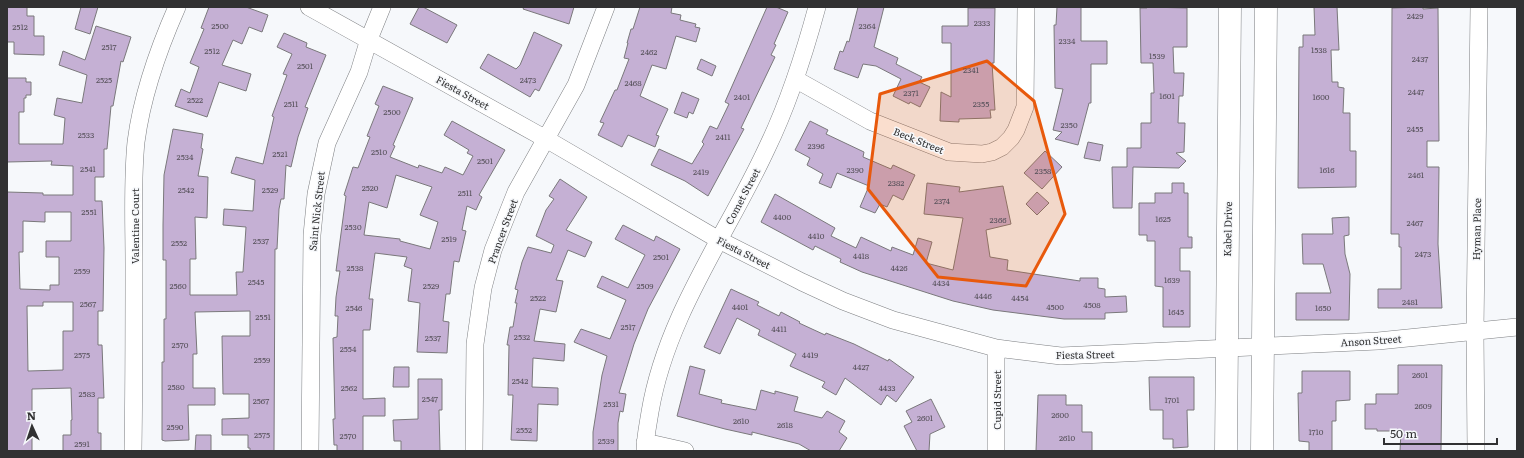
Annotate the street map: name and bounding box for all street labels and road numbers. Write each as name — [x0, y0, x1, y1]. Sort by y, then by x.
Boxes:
street label: Fiesta Street — [434, 71, 492, 113]
street label: Beck Street — [891, 123, 947, 157]
street label: Comet Street — [721, 165, 763, 227]
street label: Saint Nick Street — [304, 170, 328, 252]
street label: Valentine Court — [127, 188, 142, 264]
street label: Prancer Street — [483, 196, 521, 266]
street label: Hyman Place — [1468, 198, 1484, 260]
street label: Kabel Drive — [1219, 201, 1235, 257]
street label: Fiesta Street — [714, 232, 774, 272]
street label: Anson Street — [1340, 330, 1402, 350]
street label: Fiesta Street — [1055, 346, 1115, 362]
street label: Cupid Street — [989, 370, 1004, 430]

